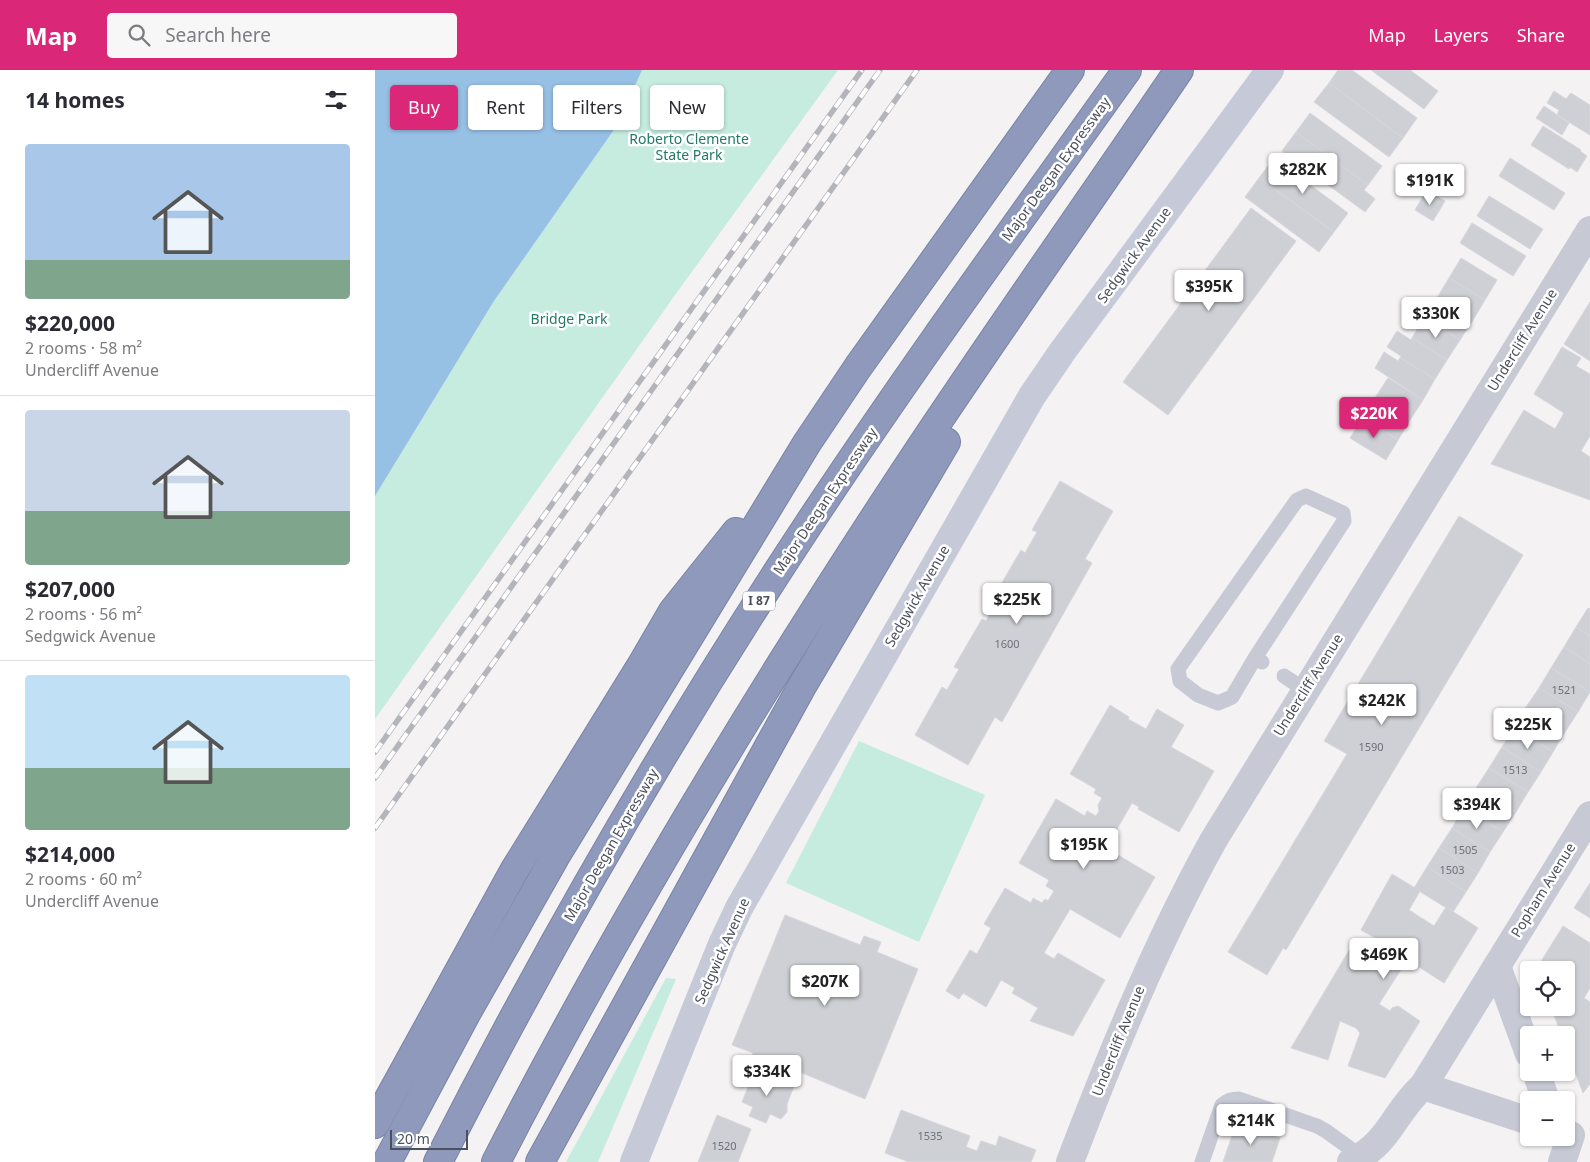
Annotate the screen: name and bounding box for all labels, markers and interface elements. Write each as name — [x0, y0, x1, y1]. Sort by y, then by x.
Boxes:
search box — [107, 13, 457, 58]
text: Map — [25, 19, 77, 52]
icon: search — [125, 21, 153, 49]
text: Search here — [165, 22, 271, 48]
text: Map — [1368, 23, 1406, 47]
text: Layers — [1434, 23, 1489, 47]
text: Share — [1517, 23, 1565, 47]
chip: Buy — [390, 85, 458, 130]
chip: Rent — [468, 85, 543, 130]
chip: Filters — [553, 85, 640, 130]
chip: New — [650, 85, 724, 130]
text: 14 homes — [25, 86, 125, 114]
icon: filters — [322, 86, 350, 114]
street label: Major Deegan Expressway — [997, 92, 1115, 244]
park label: Roberto Clemente State Park — [629, 129, 749, 164]
pin: $282K — [1268, 152, 1338, 195]
text: $282K — [1279, 158, 1327, 180]
pin: $191K — [1395, 164, 1465, 206]
text: $191K — [1406, 169, 1454, 191]
icon: home — [143, 177, 233, 267]
street label: Sedgwick Avenue — [1092, 203, 1175, 307]
pin: $395K — [1174, 270, 1244, 312]
text: $395K — [1185, 275, 1233, 297]
street label: Undercliff Avenue — [1482, 285, 1561, 394]
pin: $330K — [1401, 296, 1471, 339]
text: $330K — [1412, 302, 1460, 324]
text: $220,000 — [25, 309, 115, 337]
park label: Bridge Park — [531, 309, 608, 328]
text: 2 rooms · 58 m² — [25, 337, 142, 359]
text: Undercliff Avenue — [25, 359, 159, 381]
pin: $220K — [1339, 396, 1409, 439]
text: $220K — [1350, 402, 1398, 424]
street label: Major Deegan Expressway — [768, 423, 881, 578]
icon: home — [143, 442, 233, 532]
street label: Sedgwick Avenue — [880, 541, 953, 650]
text: $207,000 — [25, 575, 115, 603]
pin: $225K — [982, 582, 1052, 625]
text: $225K — [993, 588, 1041, 610]
road number: I 87 — [743, 592, 775, 610]
text: 2 rooms · 56 m² — [25, 603, 142, 625]
text: Sedgwick Avenue — [25, 625, 156, 647]
street label: Undercliff Avenue — [1268, 630, 1347, 739]
house number: 1600 — [994, 636, 1020, 651]
house number: 1521 — [1551, 682, 1577, 697]
pin: $242K — [1347, 684, 1417, 726]
text: $242K — [1358, 689, 1406, 711]
icon: home — [143, 707, 233, 797]
pin: $225K — [1493, 708, 1563, 750]
text: $225K — [1504, 713, 1552, 735]
house number: 1590 — [1358, 739, 1384, 754]
house number: 1513 — [1502, 762, 1528, 777]
street label: Major Deegan Expressway — [559, 764, 663, 925]
pin: $394K — [1442, 788, 1512, 830]
text: $394K — [1453, 793, 1501, 815]
pin: $195K — [1049, 828, 1119, 870]
text: $195K — [1060, 833, 1108, 855]
street label: Popham Avenue — [1506, 839, 1579, 941]
text: $214,000 — [25, 840, 115, 868]
house number: 1505 — [1452, 842, 1478, 857]
house number: 1503 — [1439, 862, 1465, 877]
text: 2 rooms · 60 m² — [25, 868, 142, 890]
text: Undercliff Avenue — [25, 890, 159, 912]
street label: Sedgwick Avenue — [690, 895, 754, 1007]
pin: $469K — [1349, 938, 1419, 980]
text: $469K — [1360, 943, 1408, 965]
map controls — [1520, 961, 1575, 1146]
button: locate — [1520, 961, 1575, 1016]
pin: $207K — [790, 964, 860, 1007]
text: $207K — [801, 970, 849, 992]
street label: Undercliff Avenue — [1087, 983, 1148, 1099]
button: + — [1520, 1026, 1575, 1081]
pin: $334K — [732, 1054, 802, 1097]
text: $334K — [743, 1060, 791, 1082]
button: − — [1520, 1091, 1575, 1146]
pin: $214K — [1216, 1104, 1286, 1146]
text: $214K — [1227, 1109, 1275, 1131]
scale bar — [390, 1127, 467, 1150]
house number: 1535 — [917, 1128, 943, 1143]
text: 20 m — [397, 1129, 430, 1148]
house number: 1520 — [711, 1138, 737, 1153]

